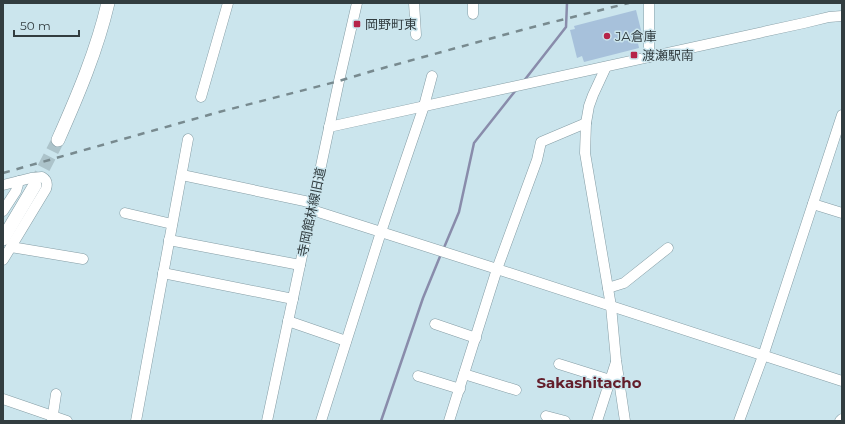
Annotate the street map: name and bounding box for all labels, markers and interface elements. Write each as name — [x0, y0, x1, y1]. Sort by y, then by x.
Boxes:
scale bar — [14, 12, 79, 38]
place label: 岡野町東 — [365, 16, 417, 32]
text: 50 m — [20, 18, 51, 33]
marker: 岡野町東 — [352, 19, 362, 29]
place label: JA倉庫 — [614, 28, 657, 44]
marker: JA倉庫 — [602, 31, 612, 41]
place label: 渡瀬駅南 — [642, 47, 694, 63]
marker: 渡瀬駅南 — [629, 50, 639, 60]
street label: 寺岡館林線旧道 — [294, 166, 328, 258]
district label: Sakashitacho — [536, 373, 642, 392]

